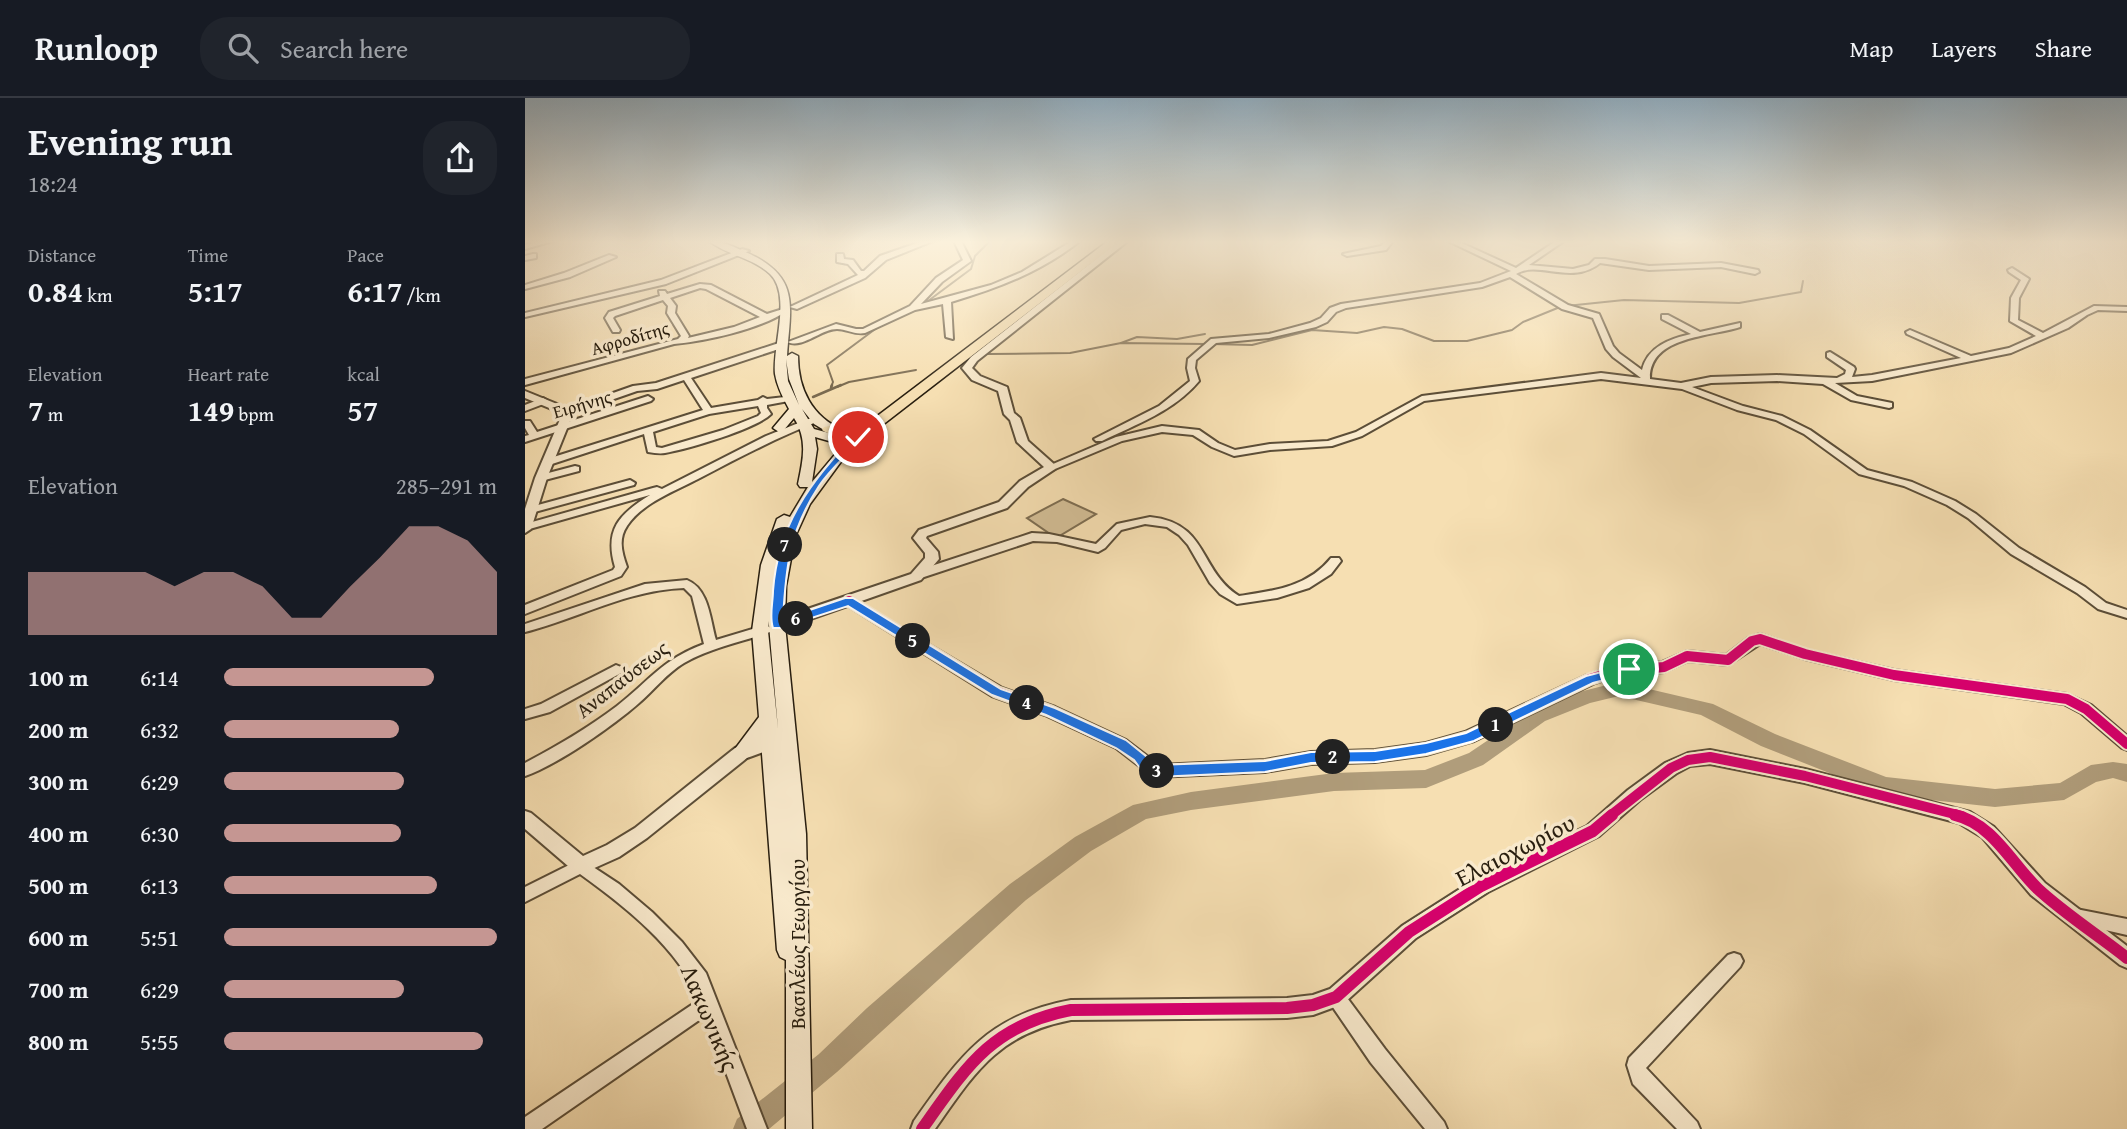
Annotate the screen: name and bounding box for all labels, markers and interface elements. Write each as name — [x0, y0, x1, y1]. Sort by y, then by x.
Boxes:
search box — [200, 17, 690, 80]
text: Runloop — [35, 24, 158, 72]
icon: search — [224, 29, 262, 67]
text: Search here — [280, 29, 408, 68]
text: Map — [1850, 31, 1893, 66]
text: Layers — [1931, 31, 1997, 66]
text: Share — [2035, 31, 2092, 66]
text: Evening run — [28, 113, 232, 169]
button: share — [423, 121, 497, 195]
text: 18:24 — [28, 167, 78, 200]
text: Distance — [28, 241, 96, 269]
text: Time — [188, 241, 228, 269]
text: Pace — [347, 241, 384, 269]
text: 0.84 — [28, 269, 83, 313]
text: 5:17 — [188, 269, 243, 313]
text: 6:17 — [347, 269, 402, 313]
text: km — [83, 281, 112, 309]
text: /km — [402, 281, 441, 309]
street label: Αφροδίτης — [588, 314, 673, 362]
text: Elevation — [28, 360, 102, 388]
text: Heart rate — [188, 360, 269, 388]
text: kcal — [347, 360, 380, 388]
street label: Ειρήνης — [549, 383, 615, 425]
text: 7 — [28, 388, 44, 432]
text: 149 — [188, 388, 234, 432]
text: 57 — [347, 388, 378, 432]
text: m — [44, 400, 63, 428]
text: bpm — [234, 400, 274, 428]
pin — [828, 407, 888, 467]
icon: check — [839, 418, 877, 456]
text: Elevation — [28, 469, 118, 502]
text: 285–291 m — [396, 469, 497, 502]
pin: 7 — [768, 528, 803, 562]
text: 7 — [780, 530, 789, 558]
pin: 6 — [779, 602, 813, 636]
text: 6 — [791, 604, 800, 632]
pin: 5 — [895, 624, 931, 658]
text: 5 — [908, 626, 917, 654]
street label: Αναπαύσεως — [569, 633, 675, 725]
pin — [1599, 639, 1659, 699]
icon: arrive — [1610, 650, 1648, 688]
text: 100 m — [28, 661, 89, 694]
text: 6:14 — [140, 661, 179, 694]
pin: 4 — [1009, 686, 1045, 720]
text: 4 — [1022, 688, 1031, 716]
pin: 1 — [1479, 708, 1513, 742]
text: 1 — [1491, 710, 1500, 738]
text: 200 m — [28, 713, 89, 746]
text: 6:32 — [140, 713, 179, 746]
pin: 2 — [1315, 740, 1351, 774]
text: 2 — [1328, 742, 1337, 770]
pin: 3 — [1139, 754, 1175, 788]
text: 3 — [1152, 756, 1161, 784]
text: 300 m — [28, 765, 89, 798]
text: 6:29 — [140, 765, 179, 798]
street label: Ελαιοχωρίου — [1449, 805, 1581, 895]
text: 400 m — [28, 817, 89, 850]
text: 6:30 — [140, 817, 179, 850]
street label: Βασιλέως Γεωργίου — [782, 859, 813, 1029]
text: 500 m — [28, 869, 89, 902]
text: 6:13 — [140, 869, 179, 902]
text: 600 m — [28, 921, 89, 954]
text: 5:51 — [140, 921, 179, 954]
street label: Λακωνικής — [672, 959, 748, 1077]
text: 700 m — [28, 973, 89, 1006]
text: 6:29 — [140, 973, 179, 1006]
text: 800 m — [28, 1025, 89, 1058]
text: 5:55 — [140, 1025, 179, 1058]

